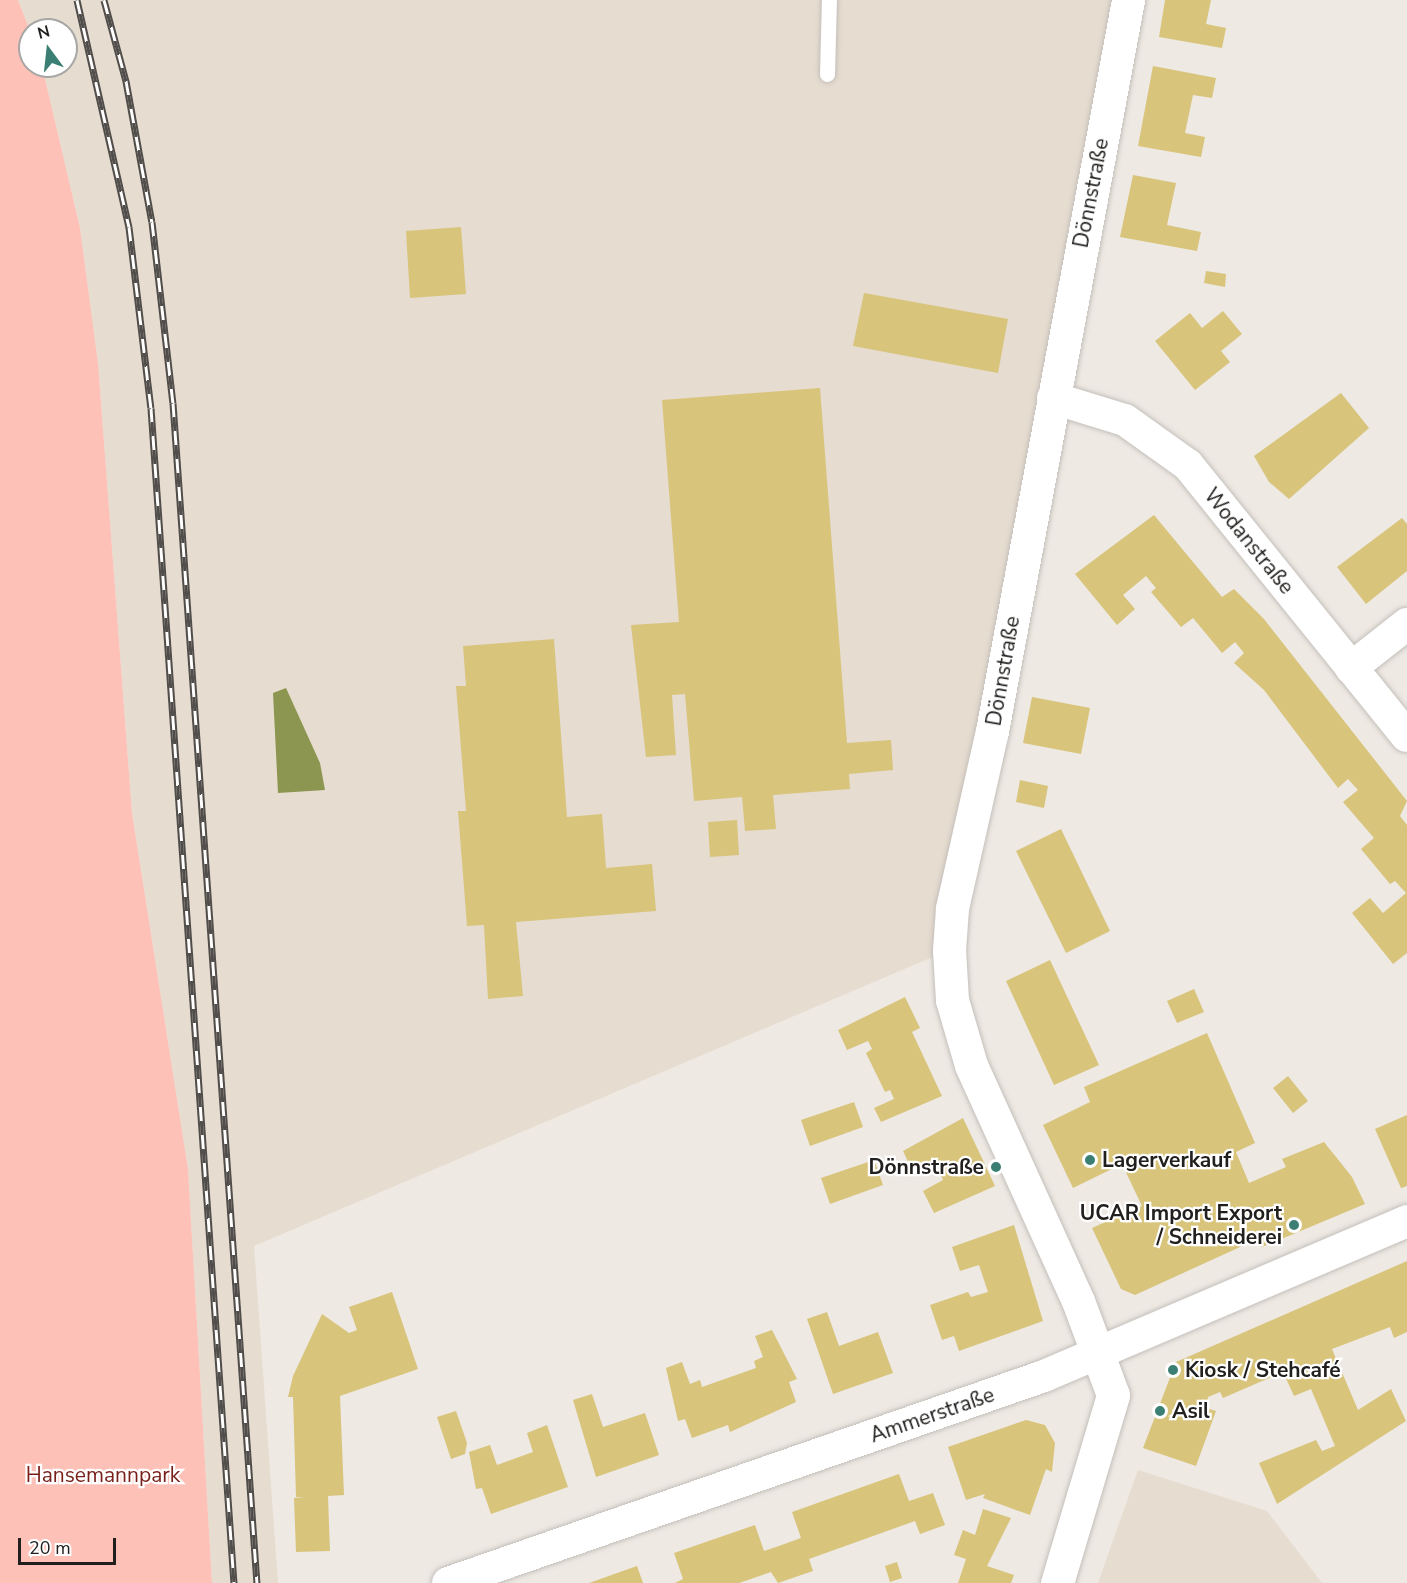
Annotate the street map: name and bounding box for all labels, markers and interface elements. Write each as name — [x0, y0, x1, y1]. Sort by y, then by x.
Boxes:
north arrow — [18, 18, 78, 78]
text: N — [35, 20, 52, 45]
street label: Dönnstraße — [1068, 136, 1114, 250]
street label: Wodanstraße — [1199, 483, 1299, 599]
street label: Dönnstraße — [981, 614, 1025, 728]
place label: Lagerverkauf — [1102, 1147, 1231, 1173]
marker: Lagerverkauf — [1083, 1153, 1097, 1167]
place label: Dönnstraße — [868, 1154, 984, 1180]
marker: Dönnstraße — [989, 1160, 1003, 1174]
place label: UCAR Import Export / Schneiderei — [1080, 1200, 1282, 1250]
marker: UCAR Import Export / Schneiderei — [1287, 1218, 1301, 1232]
place label: Kiosk / Stehcafé — [1185, 1357, 1341, 1383]
marker: Kiosk / Stehcafé — [1166, 1363, 1180, 1377]
street label: Ammerstraße — [867, 1382, 997, 1448]
place label: Asil — [1172, 1398, 1210, 1424]
marker: Asil — [1153, 1404, 1167, 1418]
park label: Hansemannpark — [26, 1462, 180, 1488]
scale bar — [21, 1526, 118, 1564]
text: 20 m — [29, 1536, 71, 1560]

